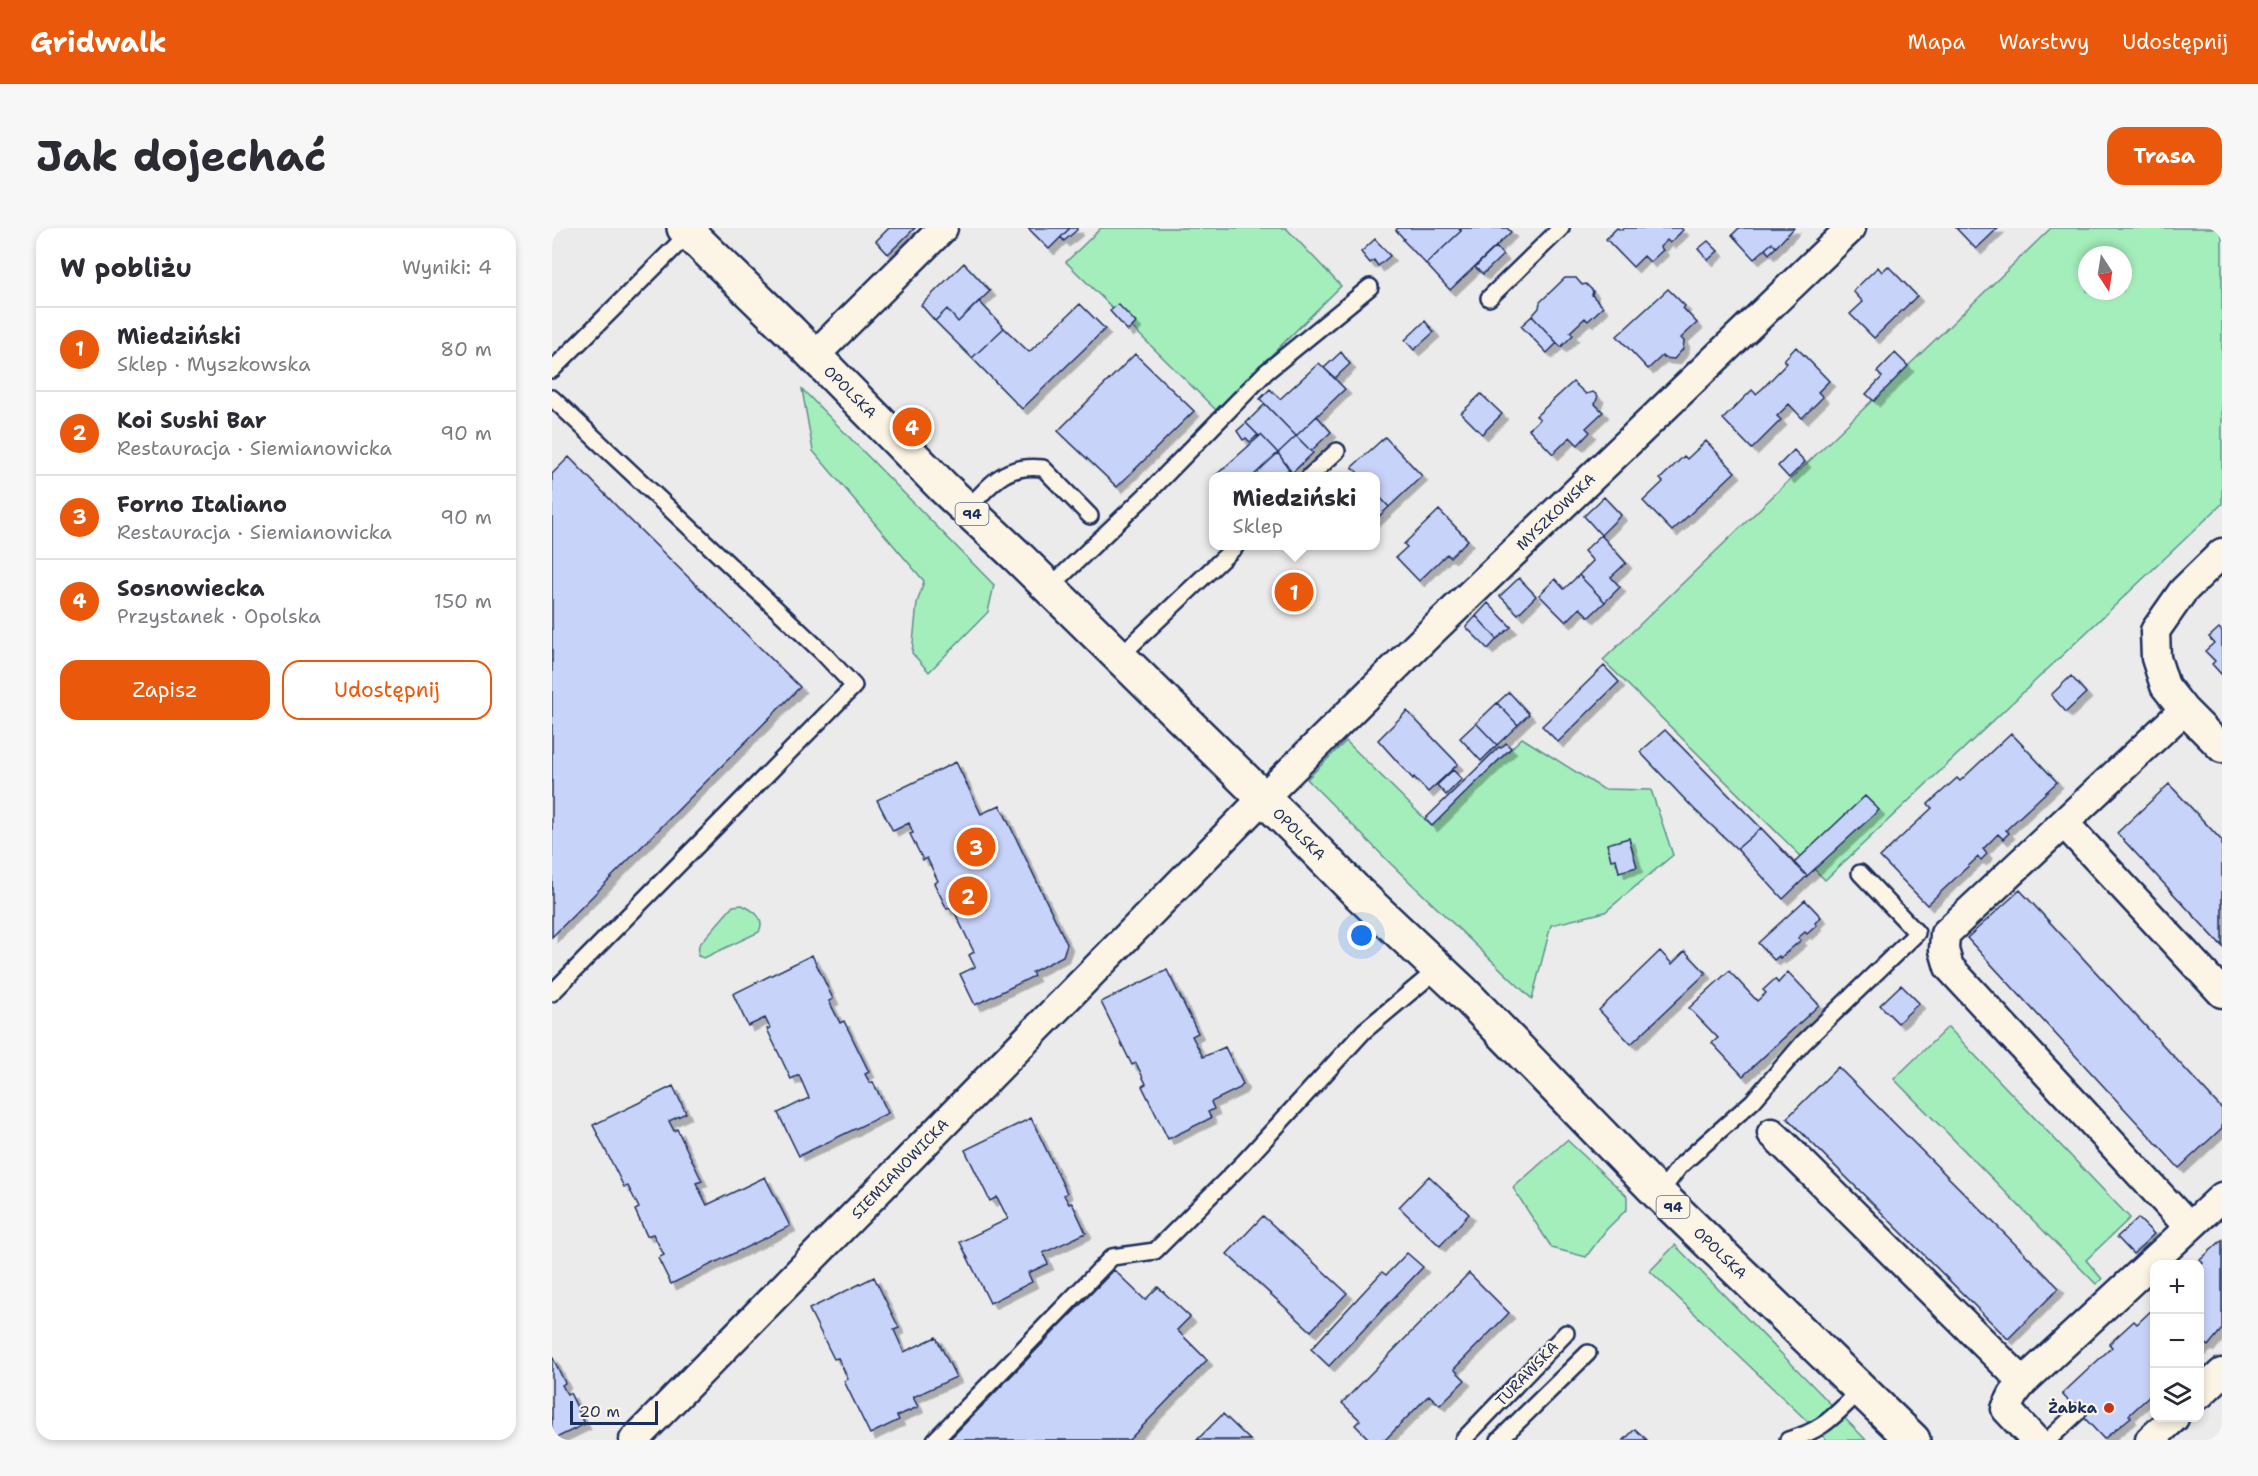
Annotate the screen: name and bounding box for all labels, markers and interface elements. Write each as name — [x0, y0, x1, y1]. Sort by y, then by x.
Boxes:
text: Gridwalk — [30, 23, 167, 61]
text: Mapa — [1908, 28, 1966, 56]
text: Warstwy — [1999, 28, 2089, 56]
text: Udostępnij — [2122, 28, 2228, 56]
button: Trasa — [2107, 127, 2222, 185]
text: Jak dojechać — [36, 128, 326, 184]
north arrow — [2078, 246, 2132, 300]
text: W pobliżu — [60, 250, 192, 285]
text: Wyniki: 4 — [402, 254, 492, 280]
text: Miedziński — [117, 322, 241, 351]
text: 1 — [75, 336, 84, 362]
text: 80 m — [440, 336, 492, 362]
text: Sklep · Myszkowska — [117, 351, 311, 377]
street label: OPOLSKA — [819, 361, 881, 423]
pin: 4 — [892, 404, 932, 450]
text: Koi Sushi Bar — [117, 406, 267, 435]
text: 2 — [73, 420, 87, 446]
text: 90 m — [440, 420, 492, 446]
text: Restauracja · Siemianowicka — [117, 435, 392, 461]
street label: MYSZKOWSKA — [1512, 469, 1600, 555]
popup — [1209, 472, 1380, 550]
text: Miedziński — [1232, 484, 1357, 513]
text: Forno Italiano — [117, 490, 287, 519]
road number: 94 — [956, 503, 988, 525]
text: 3 — [73, 504, 87, 530]
text: 90 m — [440, 504, 492, 530]
text: Sklep — [1232, 513, 1283, 539]
text: Restauracja · Siemianowicka — [117, 519, 392, 545]
pin: 1 — [1274, 570, 1314, 614]
text: Sosnowiecka — [117, 574, 265, 603]
text: 4 — [73, 588, 87, 614]
text: 150 m — [434, 588, 492, 614]
text: Przystanek · Opolska — [117, 603, 321, 629]
button: Zapisz — [60, 660, 270, 720]
button: Udostępnij — [282, 660, 492, 720]
street label: OPOLSKA — [1268, 803, 1330, 865]
pin: 3 — [956, 824, 996, 870]
pin: 2 — [948, 874, 988, 918]
your location — [1347, 921, 1376, 950]
street label: SIEMIANOWICKA — [847, 1114, 953, 1224]
road number: 94 — [1656, 1196, 1690, 1218]
street label: OPOLSKA — [1689, 1223, 1751, 1283]
map controls — [2150, 1260, 2204, 1422]
button: + — [2150, 1260, 2204, 1314]
button: − — [2150, 1314, 2204, 1368]
street label: TURAWSKA — [1491, 1337, 1563, 1411]
button: layers — [2150, 1368, 2204, 1422]
scale bar — [570, 1398, 658, 1426]
place label: Żabka — [2048, 1398, 2098, 1418]
text: 20 m — [579, 1401, 620, 1422]
marker: Żabka — [2102, 1401, 2116, 1415]

